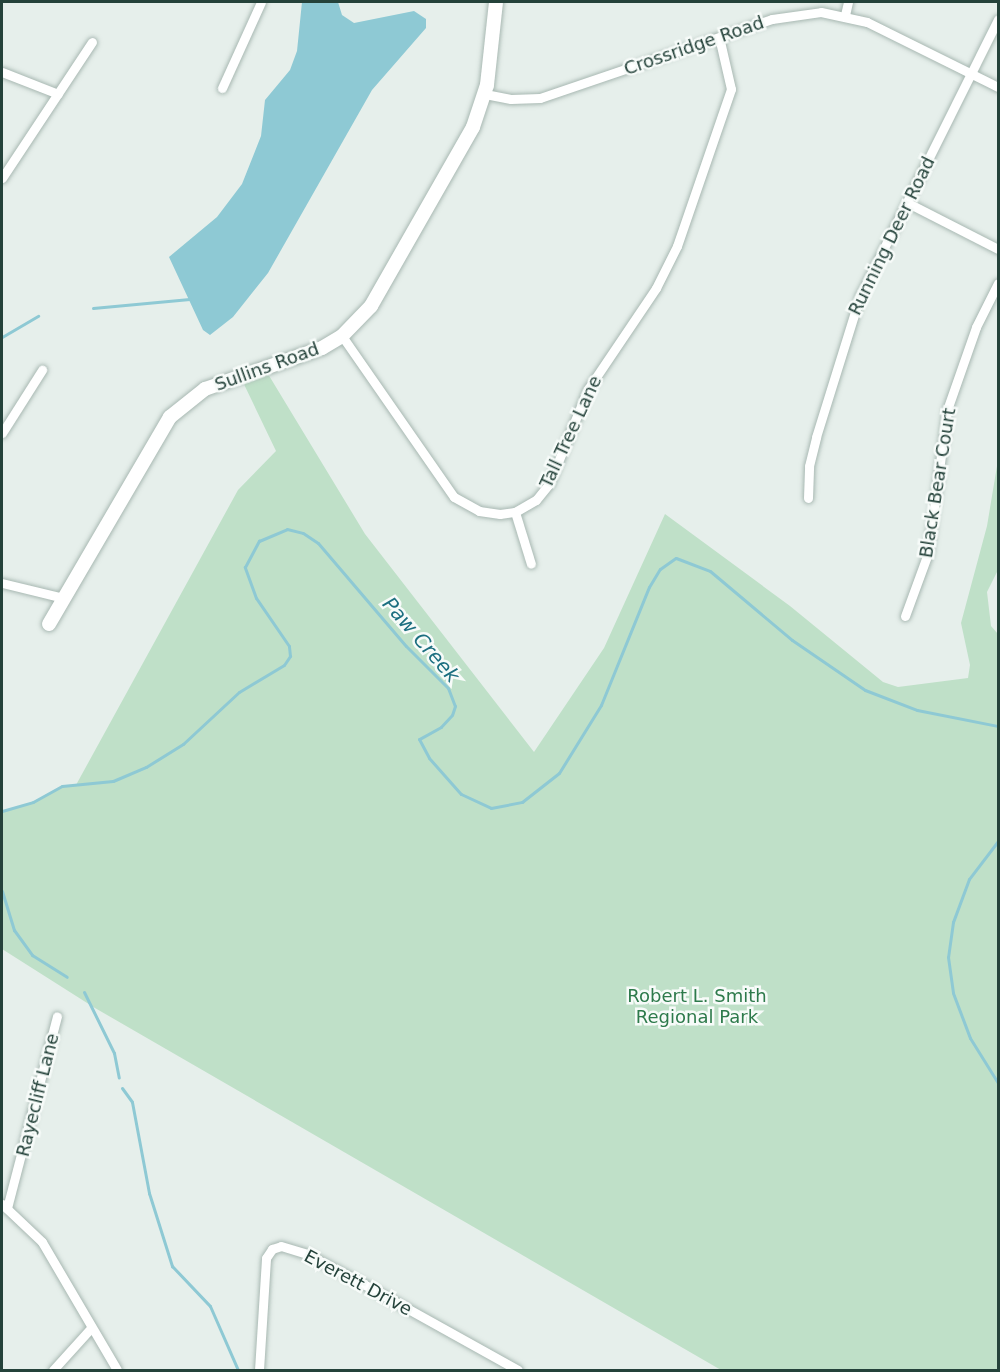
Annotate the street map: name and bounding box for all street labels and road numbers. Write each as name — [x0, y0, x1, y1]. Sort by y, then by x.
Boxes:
street label: Crossridge Road — [621, 12, 767, 80]
street label: Running Deer Road — [844, 153, 940, 319]
street label: Sullins Road — [212, 338, 322, 396]
street label: Tall Tree Lane — [536, 372, 606, 492]
street label: Black Bear Court — [915, 407, 961, 559]
street label: Rayecliff Lane — [12, 1031, 64, 1159]
street label: Everett Drive — [300, 1246, 416, 1320]

